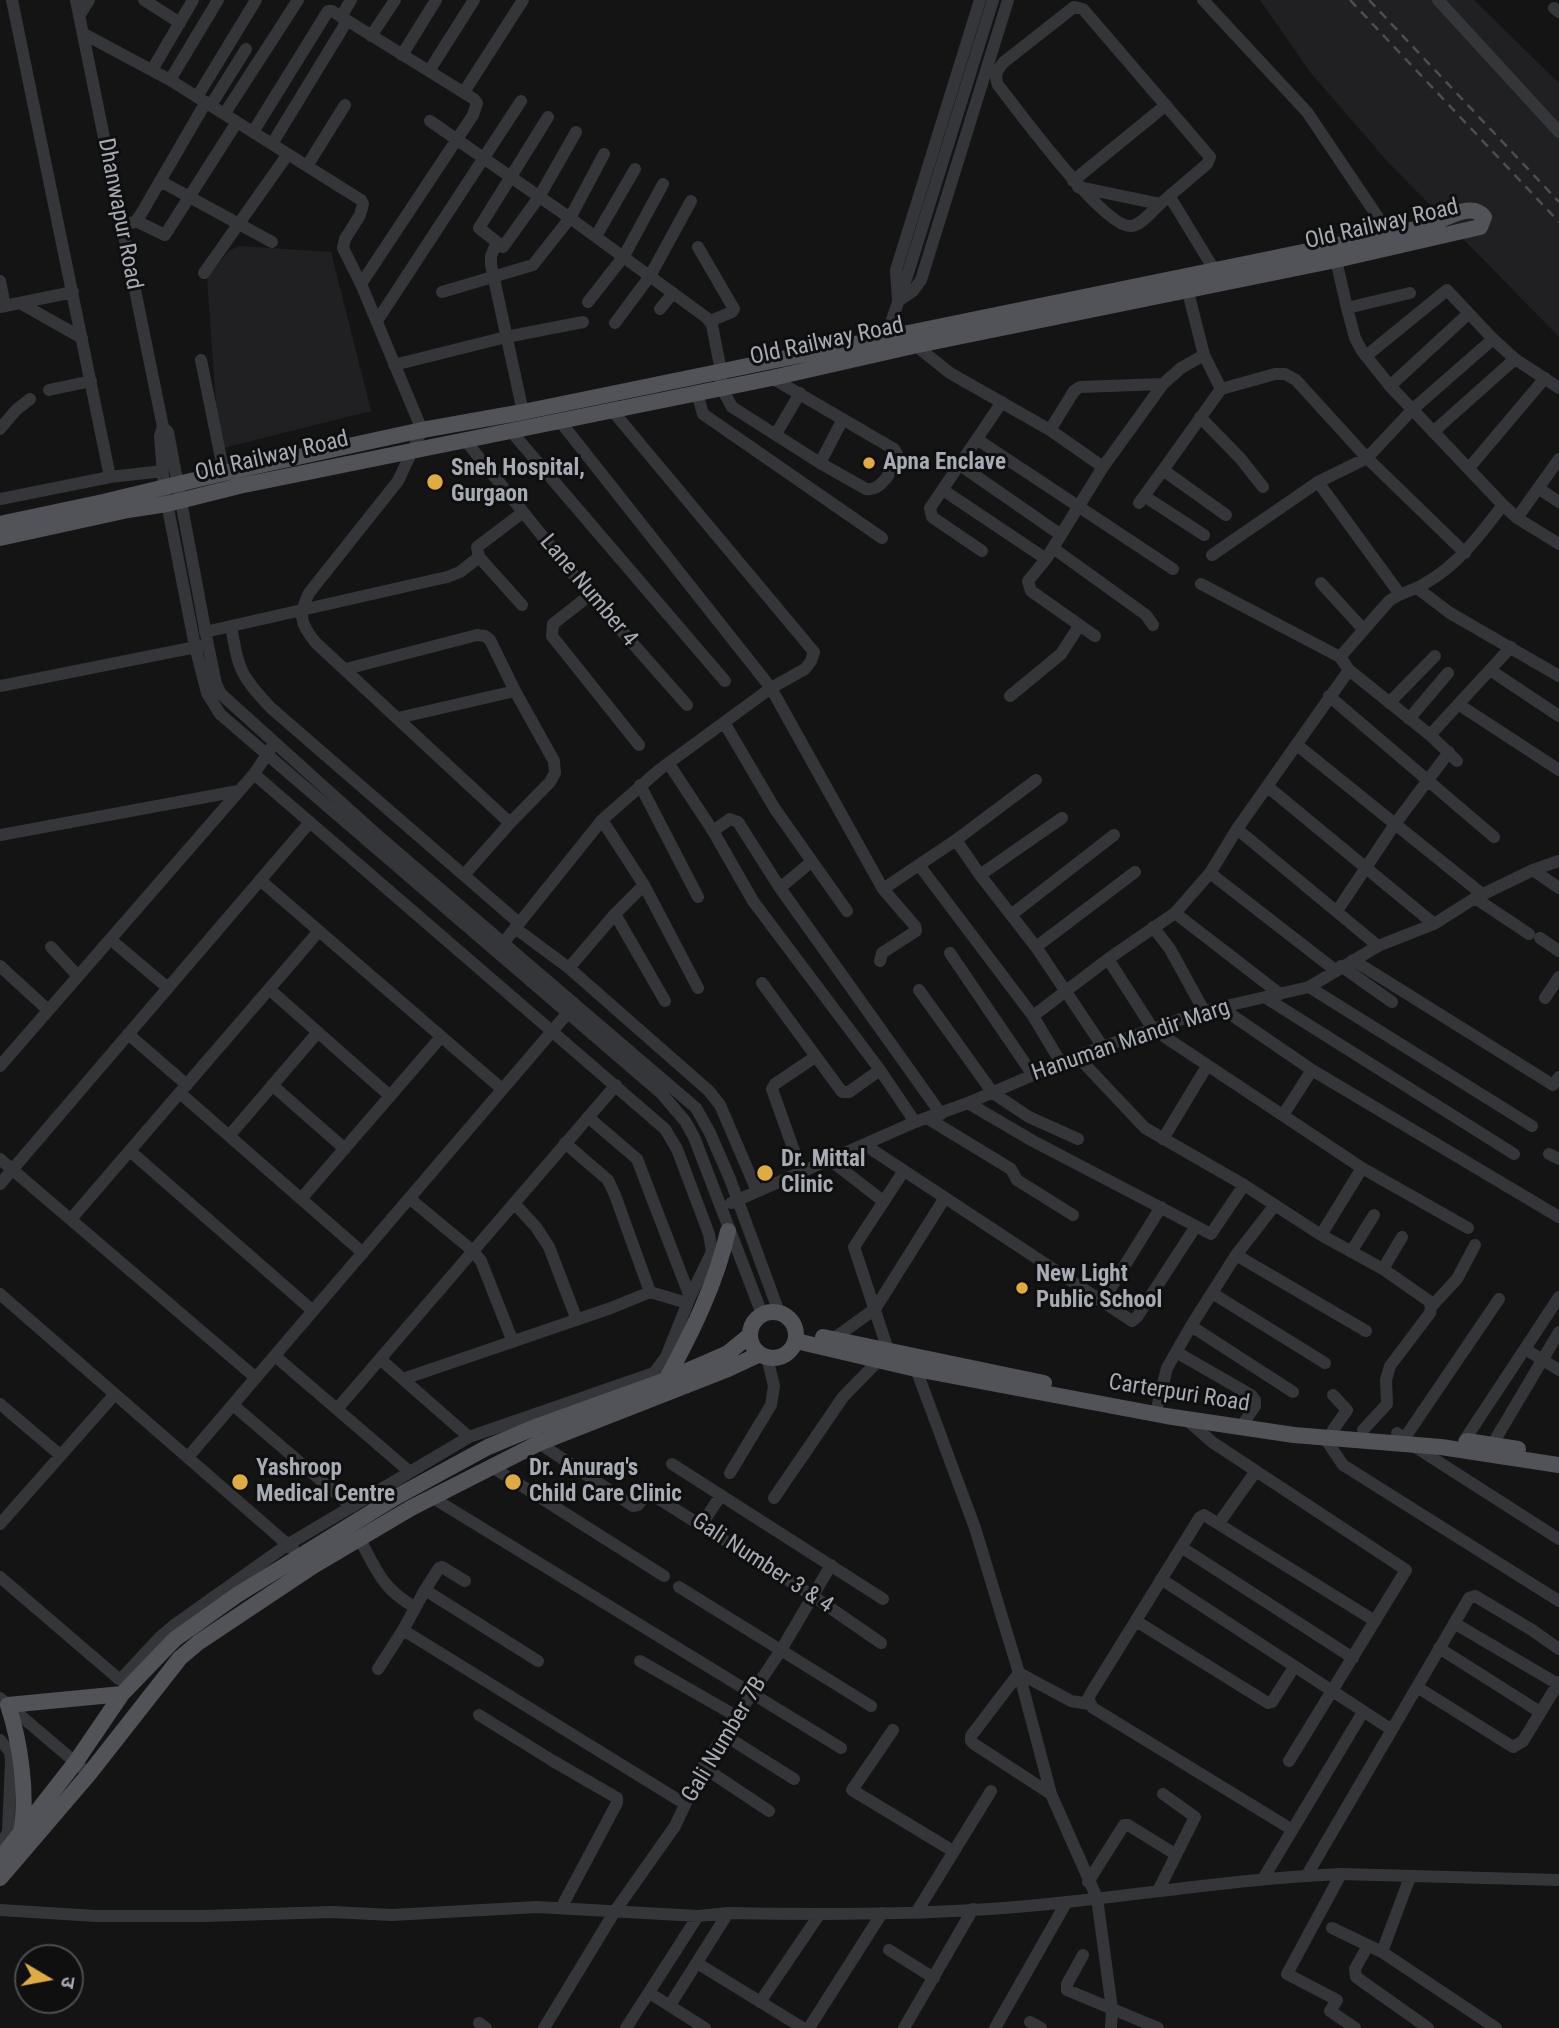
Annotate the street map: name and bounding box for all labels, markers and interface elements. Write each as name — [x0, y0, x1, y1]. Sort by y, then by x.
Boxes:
street label: Dhanwapur Road — [91, 136, 147, 292]
street label: Old Railway Road — [1303, 194, 1461, 256]
street label: Old Railway Road — [748, 312, 906, 372]
street label: Old Railway Road — [193, 426, 351, 488]
place label: Apna Enclave — [883, 449, 1006, 477]
place label: Sneh Hospital, Gurgaon — [451, 455, 585, 509]
marker: Apna Enclave — [861, 455, 877, 471]
marker: Sneh Hospital, Gurgaon — [425, 472, 445, 492]
street label: Lane Number 4 — [533, 529, 643, 653]
street label: Hanuman Mandir Marg — [1028, 994, 1234, 1088]
place label: Dr. Mittal Clinic — [781, 1146, 866, 1200]
marker: Dr. Mittal Clinic — [755, 1163, 775, 1183]
place label: New Light Public School — [1036, 1261, 1162, 1315]
marker: New Light Public School — [1014, 1280, 1030, 1296]
street label: Carterpuri Road — [1107, 1369, 1251, 1419]
place label: Yashroop Medical Centre — [256, 1455, 395, 1509]
place label: Dr. Anurag's Child Care Clinic — [529, 1455, 682, 1509]
marker: Yashroop Medical Centre — [230, 1472, 250, 1492]
marker: Dr. Anurag's Child Care Clinic — [503, 1472, 523, 1492]
street label: Gali Number 3 & 4 — [686, 1508, 838, 1620]
street label: Gali Number 7B — [677, 1672, 773, 1808]
north arrow — [14, 1944, 84, 2014]
text: उ — [56, 1975, 80, 1990]

